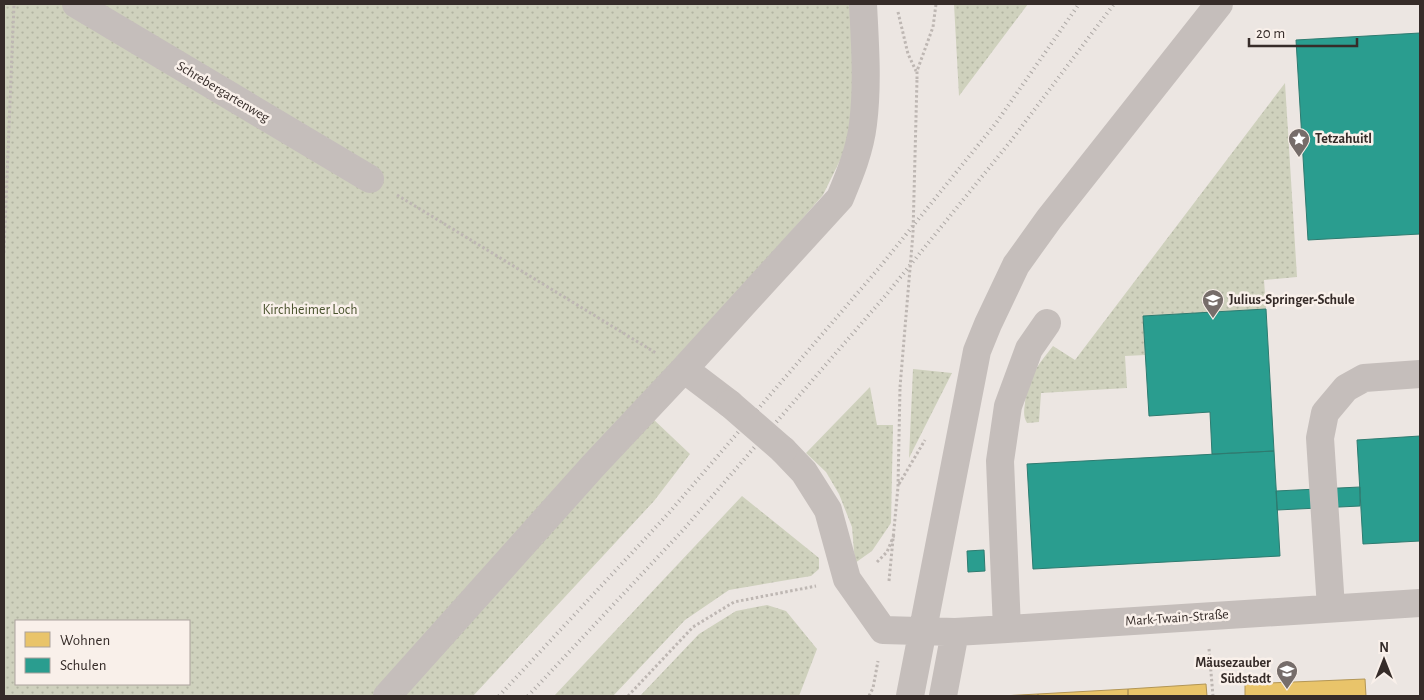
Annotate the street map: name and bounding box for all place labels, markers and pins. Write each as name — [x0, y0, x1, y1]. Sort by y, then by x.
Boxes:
place icon: Tetzahuitl — [1287, 127, 1311, 158]
place label: Tetzahuitl — [1315, 132, 1372, 146]
school or university icon: Julius-Springer-Schule — [1201, 288, 1225, 319]
place label: Julius-Springer-Schule — [1229, 293, 1355, 307]
place label: Mäusezauber Südstadt — [1195, 656, 1271, 686]
school or university icon: Mäusezauber Südstadt — [1275, 659, 1299, 690]

